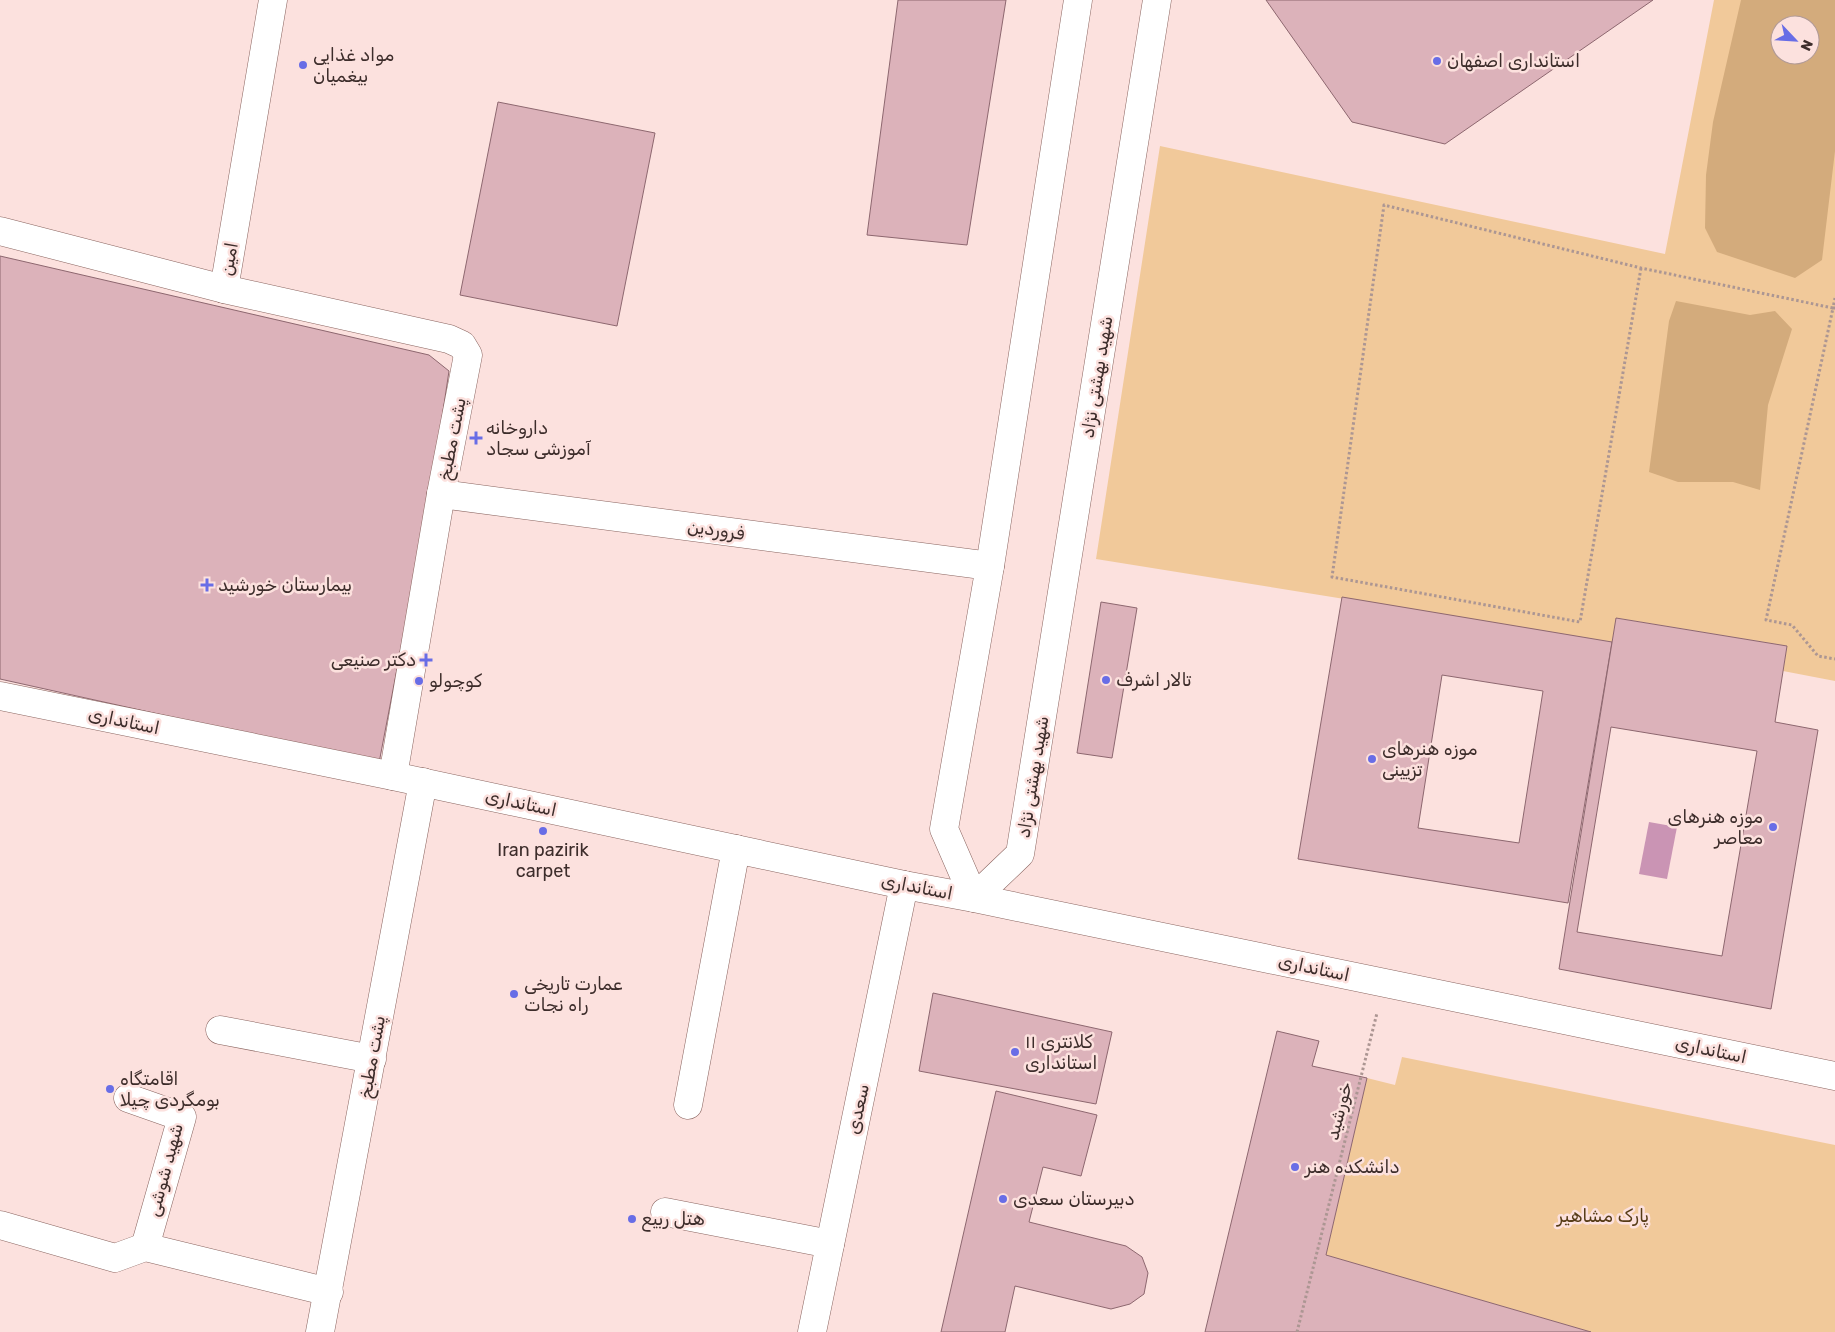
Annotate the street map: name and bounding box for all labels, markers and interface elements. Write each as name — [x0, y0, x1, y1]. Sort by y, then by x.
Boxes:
north arrow — [1770, 15, 1820, 65]
text: N — [1796, 37, 1816, 53]
place label: مواد غذایی بیغمیان — [313, 44, 394, 87]
place label: استانداری اصفهان — [1447, 50, 1580, 72]
marker: استانداری اصفهان — [1431, 55, 1443, 67]
marker: مواد غذایی بیغمیان — [297, 59, 309, 71]
street label: امین — [215, 241, 243, 277]
street label: شهید بهشتی نژاد — [1076, 314, 1118, 440]
street label: پشت مطبخ — [433, 396, 473, 483]
place label: داروخانه آموزشی سجاد — [486, 417, 592, 460]
marker: داروخانه آموزشی سجاد — [470, 432, 482, 444]
street label: فروردین — [686, 515, 746, 545]
place label: بیمارستان خورشید — [218, 574, 352, 596]
marker: بیمارستان خورشید — [200, 578, 214, 592]
place label: دکتر صنیعی — [331, 649, 416, 671]
marker: دکتر صنیعی — [420, 654, 432, 666]
place label: تالار اشرف — [1116, 669, 1192, 691]
place label: کوچولو — [429, 670, 482, 692]
marker: تالار اشرف — [1100, 674, 1112, 686]
marker: کوچولو — [413, 675, 425, 687]
street label: استانداری — [86, 703, 162, 739]
street label: شهید بهشتی نژاد — [1012, 714, 1054, 840]
place label: موزه هنرهای تزیینی — [1382, 738, 1477, 781]
marker: موزه هنرهای تزیینی — [1366, 753, 1378, 765]
street label: استانداری — [483, 785, 559, 821]
place label: موزه هنرهای معاصر — [1668, 806, 1763, 849]
marker: موزه هنرهای معاصر — [1767, 821, 1779, 833]
marker: Iran pazirik carpet — [537, 825, 549, 837]
place label: Iran pazirik carpet — [497, 839, 589, 882]
street label: استانداری — [879, 869, 955, 905]
street label: استانداری — [1276, 950, 1352, 986]
place label: عمارت تاریخی راه نجات — [524, 973, 623, 1016]
marker: عمارت تاریخی راه نجات — [508, 988, 520, 1000]
street label: پشت مطبخ — [354, 1014, 392, 1100]
place label: کلانتری ۱۱ استانداری — [1025, 1031, 1098, 1074]
street label: استانداری — [1673, 1032, 1749, 1068]
marker: کلانتری ۱۱ استانداری — [1009, 1046, 1021, 1058]
place label: اقامتگاه بومگردی چیلا — [120, 1068, 220, 1111]
street label: خورشید — [1321, 1080, 1357, 1142]
street label: سعدی — [842, 1082, 874, 1136]
marker: اقامتگاه بومگردی چیلا — [104, 1083, 116, 1095]
street label: شهید شوشی — [142, 1121, 188, 1219]
place label: دانشکده هنر — [1304, 1156, 1400, 1178]
marker: دانشکده هنر — [1289, 1161, 1301, 1173]
place label: دبیرستان سعدی — [1013, 1188, 1135, 1210]
marker: دبیرستان سعدی — [997, 1193, 1009, 1205]
park label: پارک مشاهیر — [1556, 1205, 1649, 1228]
place label: هتل ربیع — [642, 1208, 705, 1232]
marker: هتل ربیع — [626, 1213, 638, 1225]

